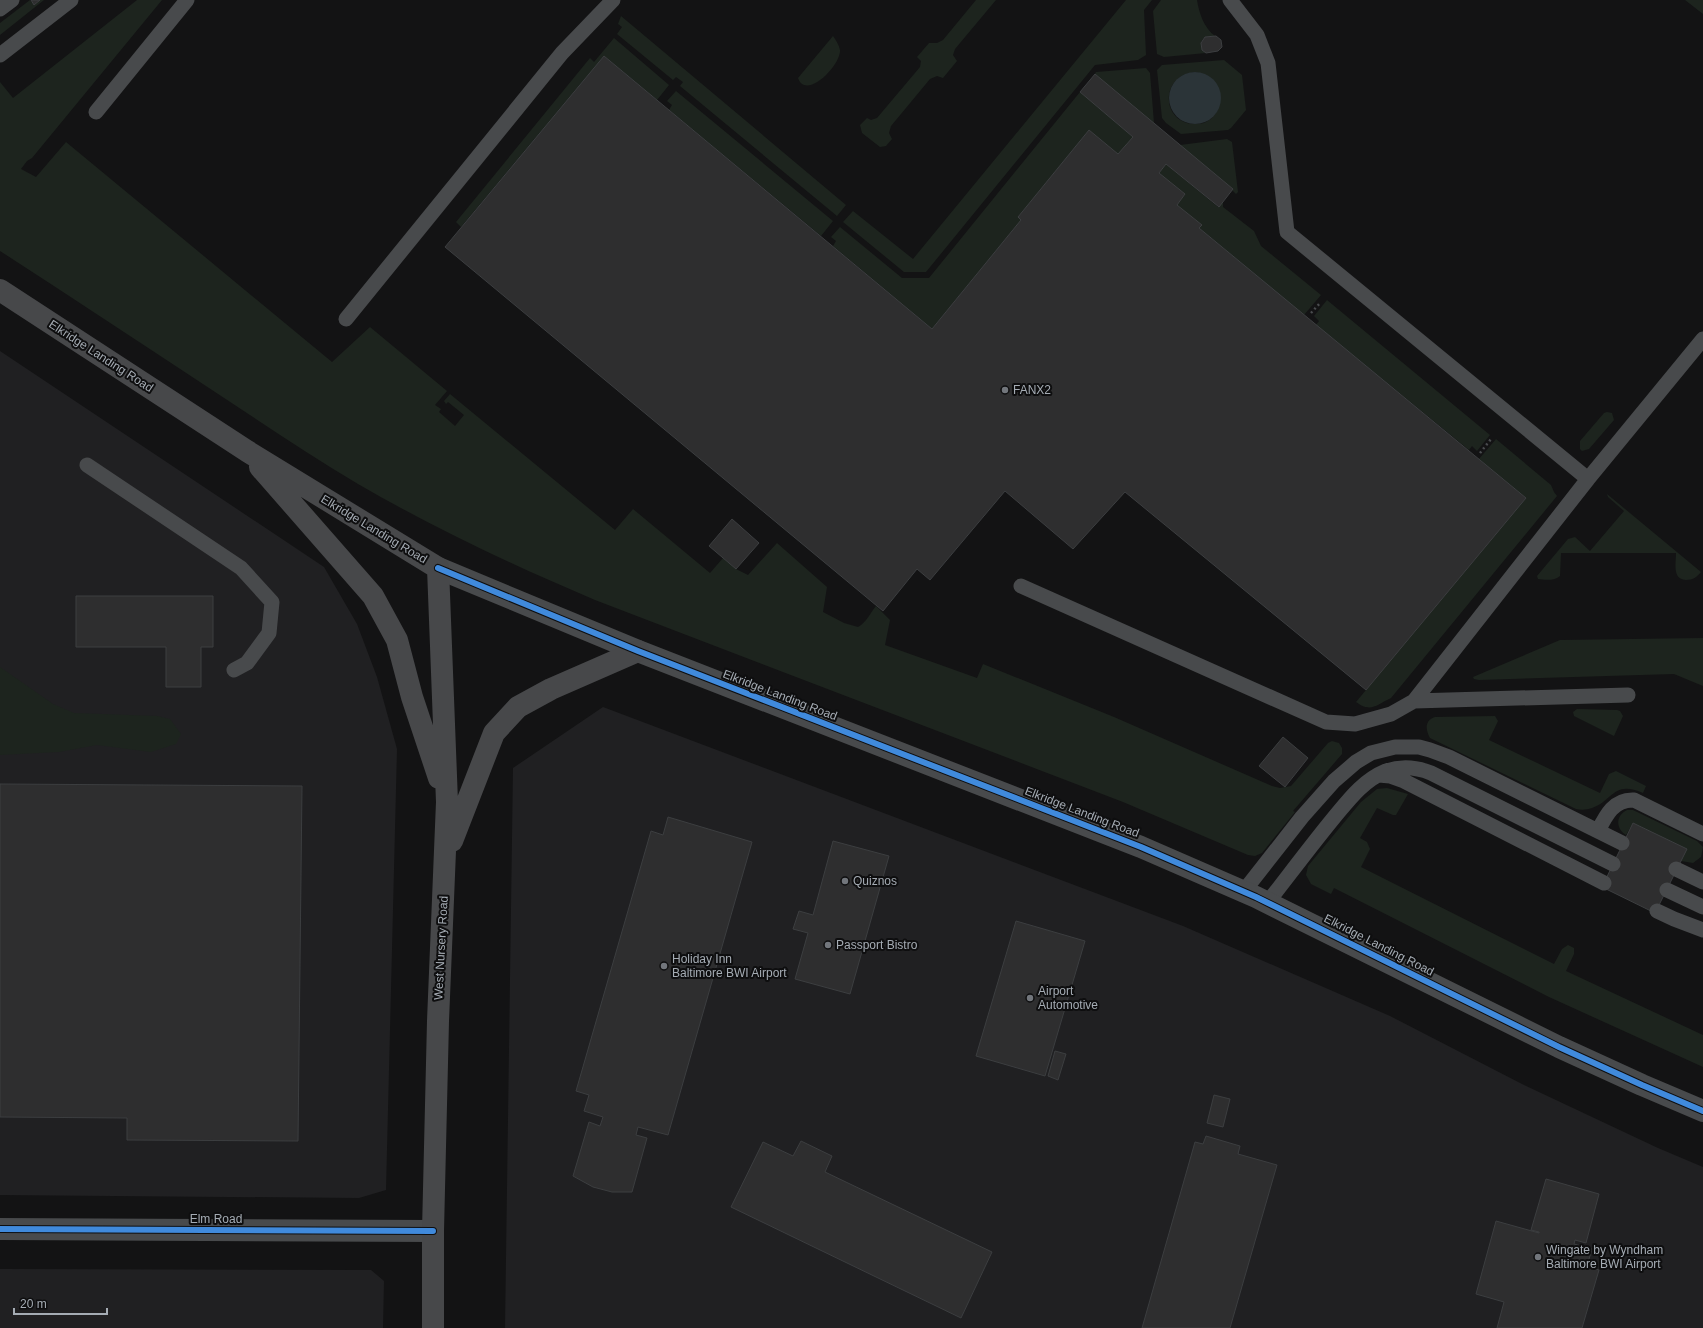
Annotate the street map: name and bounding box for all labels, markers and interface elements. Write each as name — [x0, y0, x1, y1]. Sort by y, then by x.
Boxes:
street label: Elkridge Landing Road — [46, 317, 156, 395]
place label: FANX2 — [1013, 383, 1051, 397]
marker: FANX2 — [1000, 385, 1010, 395]
street label: Elkridge Landing Road — [318, 492, 430, 566]
street label: Elkridge Landing Road — [721, 667, 839, 723]
street label: Elkridge Landing Road — [1023, 784, 1141, 840]
place label: Quiznos — [853, 874, 897, 888]
marker: Quiznos — [840, 876, 850, 886]
street label: West Nursery Road — [431, 895, 451, 1001]
street label: Elkridge Landing Road — [1322, 911, 1436, 979]
place label: Passport Bistro — [836, 938, 918, 952]
marker: Passport Bistro — [823, 940, 833, 950]
place label: Holiday Inn Baltimore BWI Airport — [672, 952, 787, 980]
marker: Holiday Inn Baltimore BWI Airport — [659, 961, 669, 971]
place label: Airport Automotive — [1038, 984, 1098, 1012]
marker: Airport Automotive — [1025, 993, 1035, 1003]
street label: Elm Road — [190, 1212, 242, 1226]
place label: Wingate by Wyndham Baltimore BWI Airport — [1546, 1243, 1663, 1271]
marker: Wingate by Wyndham Baltimore BWI Airport — [1533, 1252, 1543, 1262]
scale bar — [14, 1290, 107, 1316]
text: 20 m — [20, 1297, 47, 1311]

